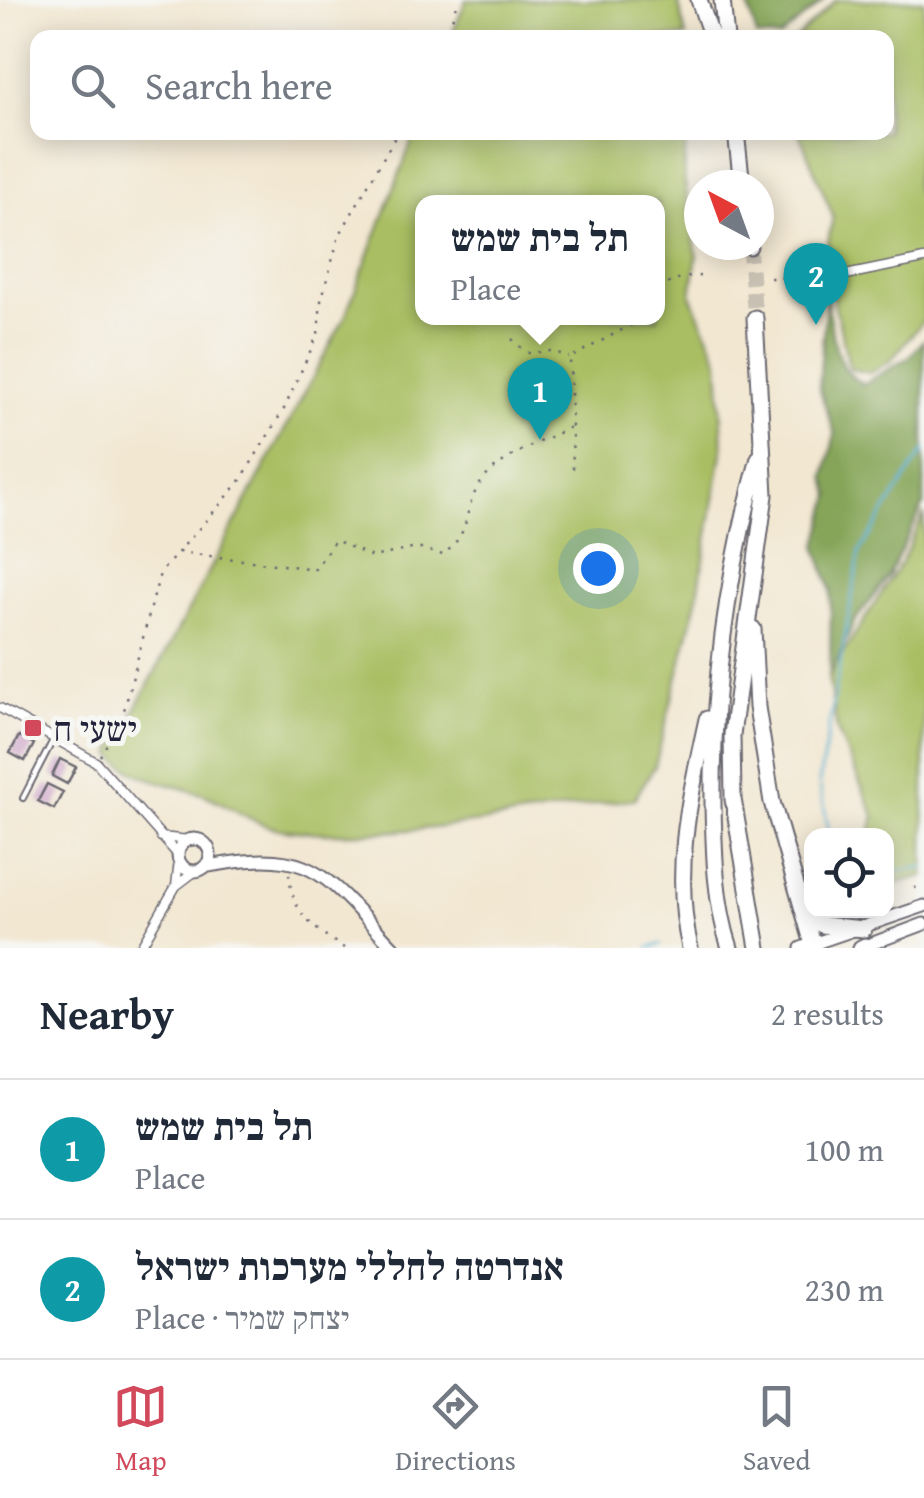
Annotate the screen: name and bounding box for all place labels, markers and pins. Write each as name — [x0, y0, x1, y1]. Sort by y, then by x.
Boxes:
pin: 2 — [784, 242, 848, 325]
pin: 1 — [508, 358, 572, 440]
place label: ישעי ח — [53, 703, 137, 754]
marker: ישעי ח — [22, 717, 44, 739]

